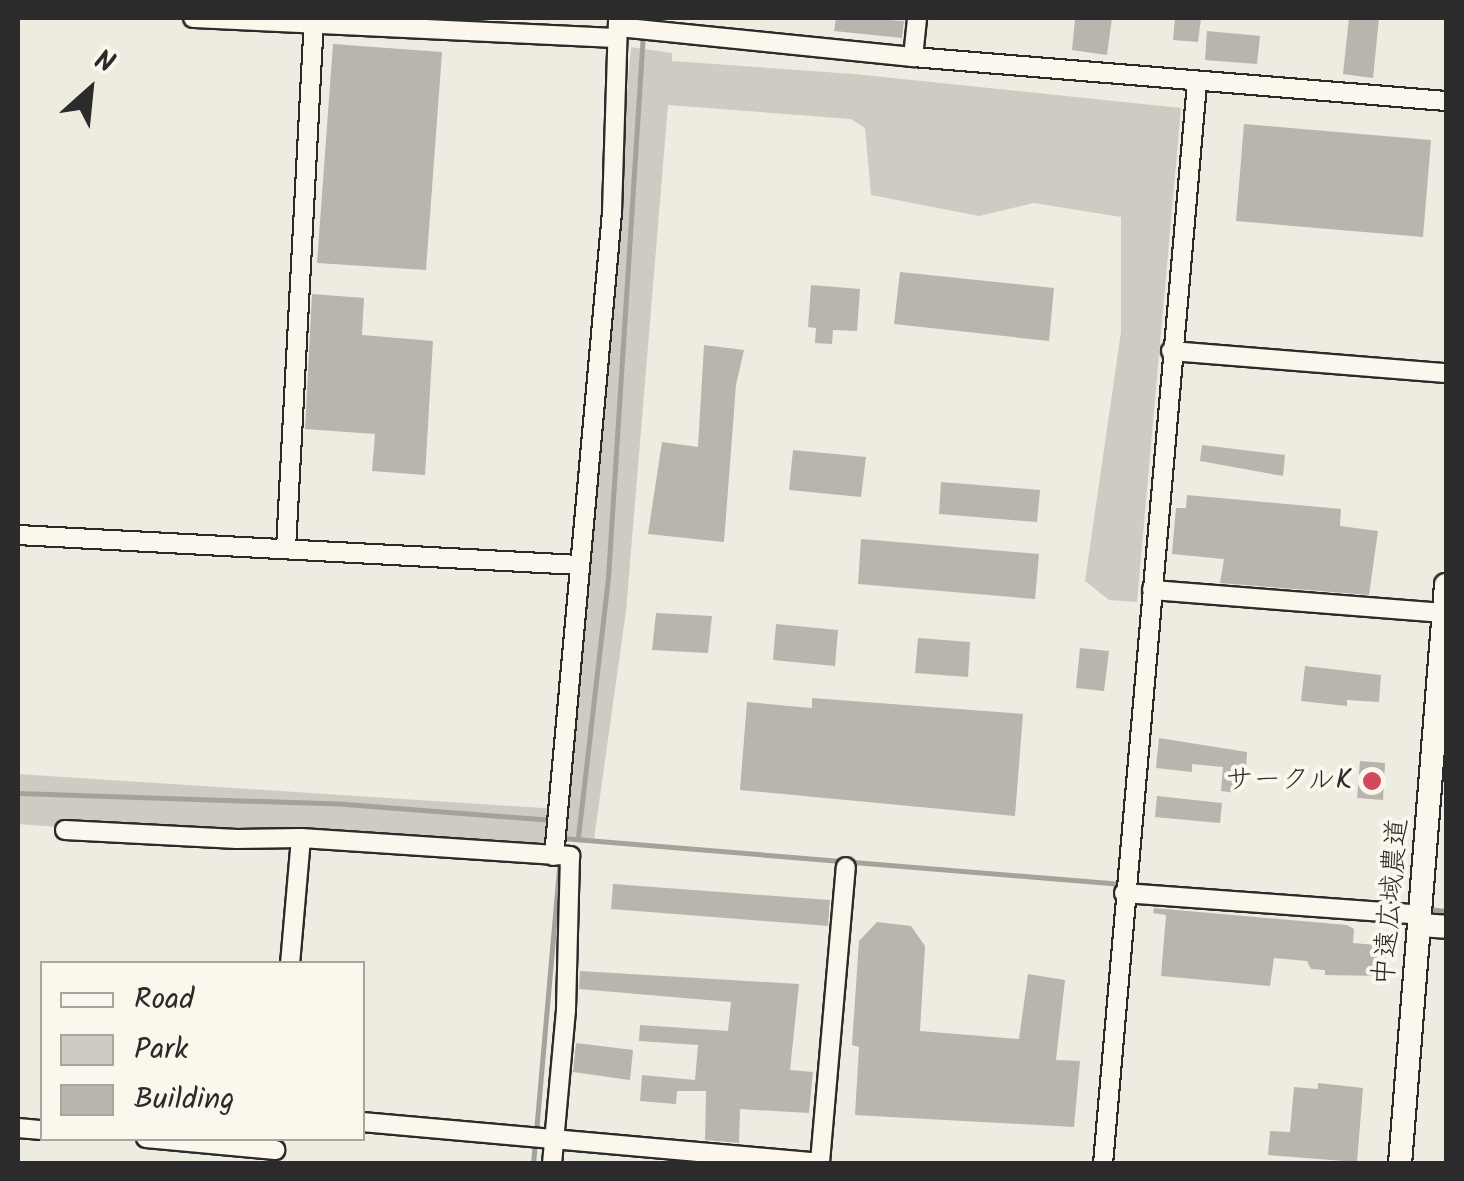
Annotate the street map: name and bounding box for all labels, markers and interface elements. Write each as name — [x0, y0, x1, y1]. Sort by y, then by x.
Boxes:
text: N — [86, 39, 122, 87]
north arrow — [40, 40, 140, 140]
place label: サークルK — [1223, 764, 1352, 798]
marker: サークルK — [1361, 770, 1383, 792]
street label: 中遠広域農道 — [1368, 817, 1416, 987]
legend — [40, 961, 365, 1141]
text: Road — [134, 976, 194, 1024]
text: Park — [134, 1026, 188, 1074]
text: Building — [134, 1076, 234, 1124]

